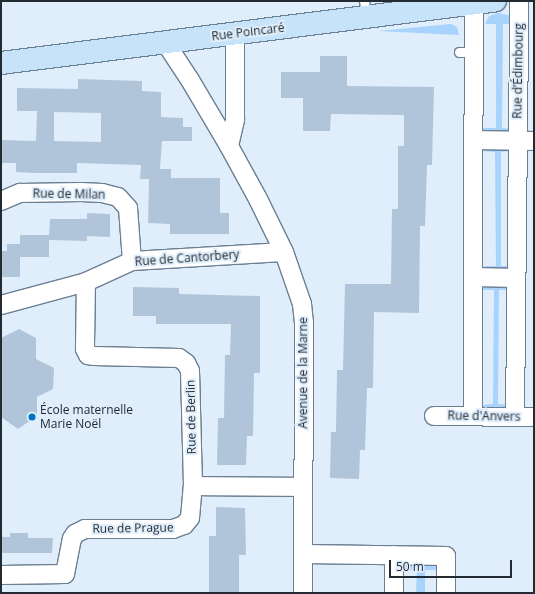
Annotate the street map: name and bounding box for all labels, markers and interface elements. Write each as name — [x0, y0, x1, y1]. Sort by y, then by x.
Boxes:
street label: Rue Poincaré — [211, 20, 285, 44]
street label: Rue d’Édimbourg — [510, 23, 526, 119]
street label: Rue de Milan — [33, 186, 105, 202]
street label: Rue de Cantorbery — [134, 247, 240, 269]
street label: Avenue de la Marne — [296, 317, 310, 429]
street label: Rue de Berlin — [183, 380, 199, 454]
place label: École maternelle Marie Noël — [40, 403, 133, 431]
street label: Rue d'Anvers — [447, 408, 521, 424]
marker: École maternelle Marie Noël — [27, 412, 37, 422]
street label: Rue de Prague — [92, 520, 174, 536]
scale bar — [391, 552, 514, 578]
text: 50 m — [396, 558, 424, 575]

